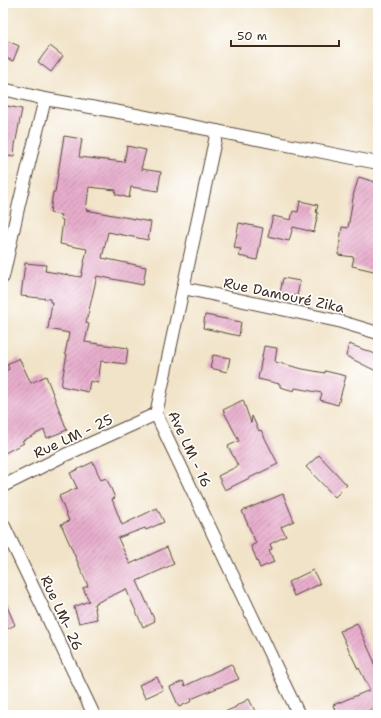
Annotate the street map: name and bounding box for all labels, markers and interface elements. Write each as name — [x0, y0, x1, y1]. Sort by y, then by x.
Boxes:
scale bar — [231, 22, 339, 48]
text: 50 m — [237, 28, 267, 44]
street label: Rue Damouré Zika — [222, 273, 346, 317]
street label: Ave LM - 16 — [164, 408, 216, 490]
street label: Rue LM - 25 — [31, 410, 115, 462]
street label: Rue LM- 26 — [37, 573, 87, 653]

